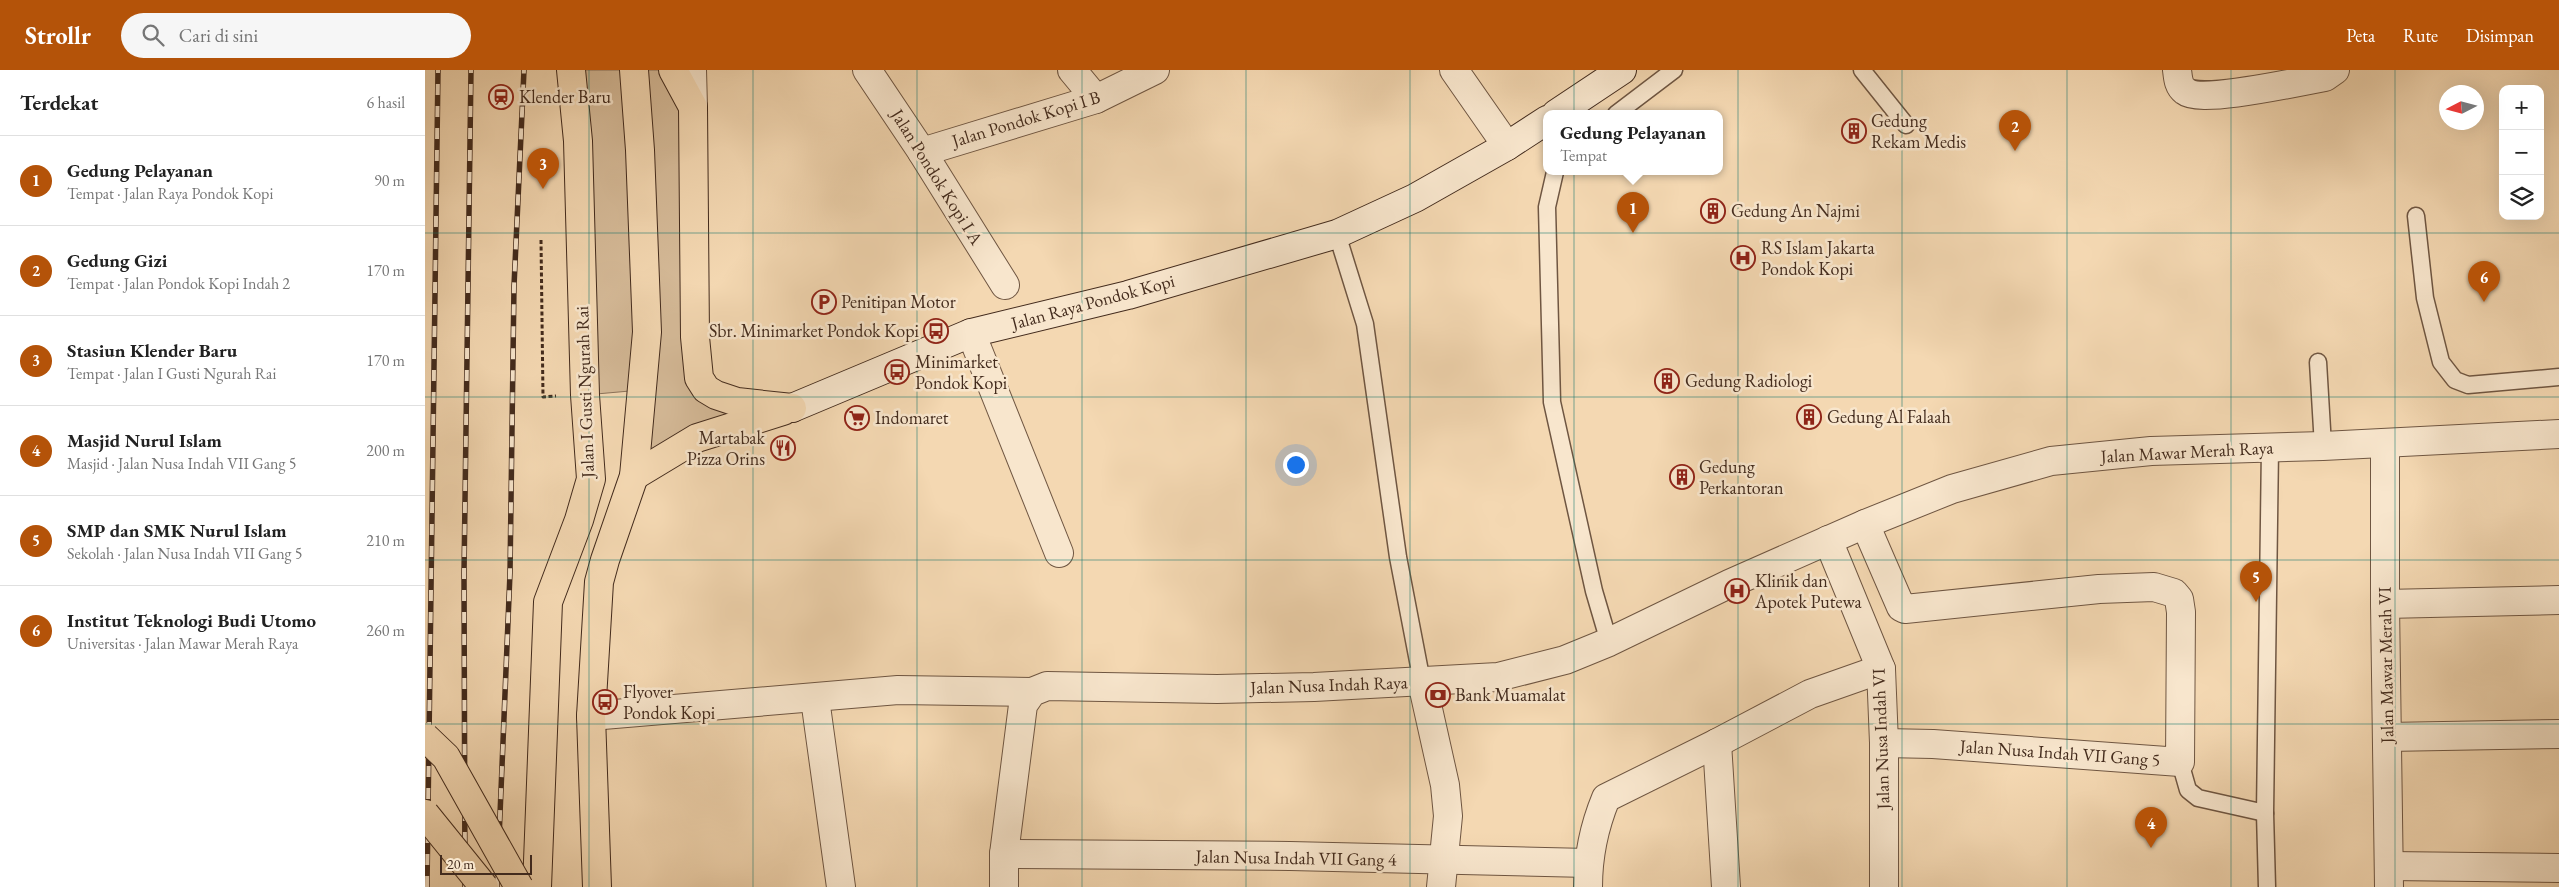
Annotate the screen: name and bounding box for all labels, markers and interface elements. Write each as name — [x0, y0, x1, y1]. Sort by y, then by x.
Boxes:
search box — [121, 13, 471, 58]
text: Strollr — [25, 20, 91, 51]
icon: search — [139, 21, 167, 49]
text: Cari di sini — [179, 23, 258, 48]
text: Peta — [2346, 24, 2375, 47]
text: Rute — [2403, 24, 2438, 47]
text: Disimpan — [2466, 24, 2534, 47]
station icon: Klender Baru — [488, 84, 514, 110]
place label: Klender Baru — [519, 85, 612, 108]
street label: Jalan Pondok Kopi I B — [947, 85, 1103, 153]
north arrow — [2439, 85, 2484, 130]
map controls — [2499, 85, 2544, 220]
button: + — [2499, 85, 2544, 130]
text: Terdekat — [20, 89, 98, 116]
text: 6 hasil — [367, 92, 405, 113]
street label: Jalan Pondok Kopi I A — [885, 103, 989, 249]
place label: Gedung Rekam Medis — [1871, 109, 1966, 153]
popup — [1543, 110, 1723, 175]
pin: 2 — [1999, 110, 2031, 151]
building icon: Gedung Rekam Medis — [1841, 118, 1867, 144]
text: Gedung Pelayanan — [1560, 120, 1706, 145]
button: − — [2499, 130, 2544, 175]
text: Tempat — [1560, 145, 1607, 166]
pin: 3 — [527, 148, 559, 189]
text: Gedung Pelayanan — [67, 158, 213, 183]
text: 1 — [32, 170, 40, 191]
text: 90 m — [374, 170, 405, 191]
button: layers — [2499, 175, 2544, 220]
text: Tempat · Jalan Raya Pondok Kopi — [67, 183, 273, 204]
pin: 1 — [1617, 192, 1649, 233]
building icon: Gedung An Najmi — [1700, 198, 1726, 224]
place label: Gedung An Najmi — [1731, 199, 1860, 222]
place label: RS Islam Jakarta Pondok Kopi — [1761, 236, 1875, 280]
hospital icon: RS Islam Jakarta Pondok Kopi — [1730, 245, 1756, 271]
text: Gedung Gizi — [67, 248, 167, 273]
text: 2 — [32, 260, 40, 281]
text: 170 m — [366, 260, 405, 281]
pin: 6 — [2468, 261, 2500, 302]
street label: Jalan Raya Pondok Kopi — [1007, 268, 1178, 335]
text: Tempat · Jalan Pondok Kopi Indah 2 — [67, 273, 290, 294]
parking icon: Penitipan Motor — [811, 289, 837, 315]
place label: Penitipan Motor — [841, 290, 956, 313]
street label: Jalan I Gusti Ngurah Rai — [570, 305, 599, 480]
bus stop icon: Sbr. Minimarket Pondok Kopi — [923, 318, 949, 344]
place label: Sbr. Minimarket Pondok Kopi — [709, 319, 920, 342]
text: Stasiun Klender Baru — [67, 338, 237, 363]
text: 3 — [32, 350, 40, 371]
text: 170 m — [366, 350, 405, 371]
place label: Minimarket Pondok Kopi — [915, 350, 1008, 394]
bus stop icon: Minimarket Pondok Kopi — [884, 359, 910, 385]
text: Tempat · Jalan I Gusti Ngurah Rai — [67, 363, 276, 384]
building icon: Gedung Radiologi — [1654, 368, 1680, 394]
place label: Gedung Radiologi — [1685, 369, 1813, 392]
building icon: Gedung Al Falaah — [1796, 404, 1822, 430]
supermarket icon: Indomaret — [844, 405, 870, 431]
place label: Gedung Al Falaah — [1827, 405, 1951, 428]
place label: Indomaret — [875, 406, 949, 429]
place label: Martabak Pizza Orins — [687, 426, 766, 470]
text: Masjid Nurul Islam — [67, 428, 222, 453]
restaurant icon: Martabak Pizza Orins — [770, 435, 796, 461]
street label: Jalan Mawar Merah Raya — [2098, 435, 2275, 468]
text: 4 — [32, 440, 40, 461]
text: 200 m — [366, 440, 405, 461]
your location — [1283, 452, 1309, 478]
text: Masjid · Jalan Nusa Indah VII Gang 5 — [67, 453, 296, 474]
place label: Gedung Perkantoran — [1699, 455, 1784, 499]
building icon: Gedung Perkantoran — [1669, 464, 1695, 490]
text: SMP dan SMK Nurul Islam — [67, 518, 287, 543]
text: 5 — [32, 530, 40, 551]
text: 210 m — [366, 530, 405, 551]
text: Sekolah · Jalan Nusa Indah VII Gang 5 — [67, 543, 302, 564]
pin: 5 — [2240, 561, 2272, 602]
place label: Klinik dan Apotek Putewa — [1754, 569, 1863, 613]
hospital icon: Klinik dan Apotek Putewa — [1724, 578, 1750, 604]
street label: Jalan Mawar Merah VI — [2373, 587, 2398, 746]
text: Institut Teknologi Budi Utomo — [67, 608, 316, 633]
text: 6 — [32, 620, 40, 641]
text: 260 m — [366, 620, 405, 641]
text: Universitas · Jalan Mawar Merah Raya — [67, 633, 298, 654]
street label: Jalan Nusa Indah VI — [1867, 668, 1895, 812]
street label: Jalan Nusa Indah Raya — [1248, 670, 1409, 699]
place label: Flyover Pondok Kopi — [623, 680, 716, 724]
bank icon: Bank Muamalat — [1425, 682, 1451, 708]
place label: Bank Muamalat — [1455, 683, 1566, 706]
bus stop icon: Flyover Pondok Kopi — [592, 689, 618, 715]
street label: Jalan Nusa Indah VII Gang 5 — [1957, 734, 2161, 771]
pin: 4 — [2135, 807, 2167, 848]
street label: Jalan Nusa Indah VII Gang 4 — [1193, 844, 1397, 871]
scale bar — [440, 852, 533, 875]
text: 20 m — [447, 855, 474, 873]

